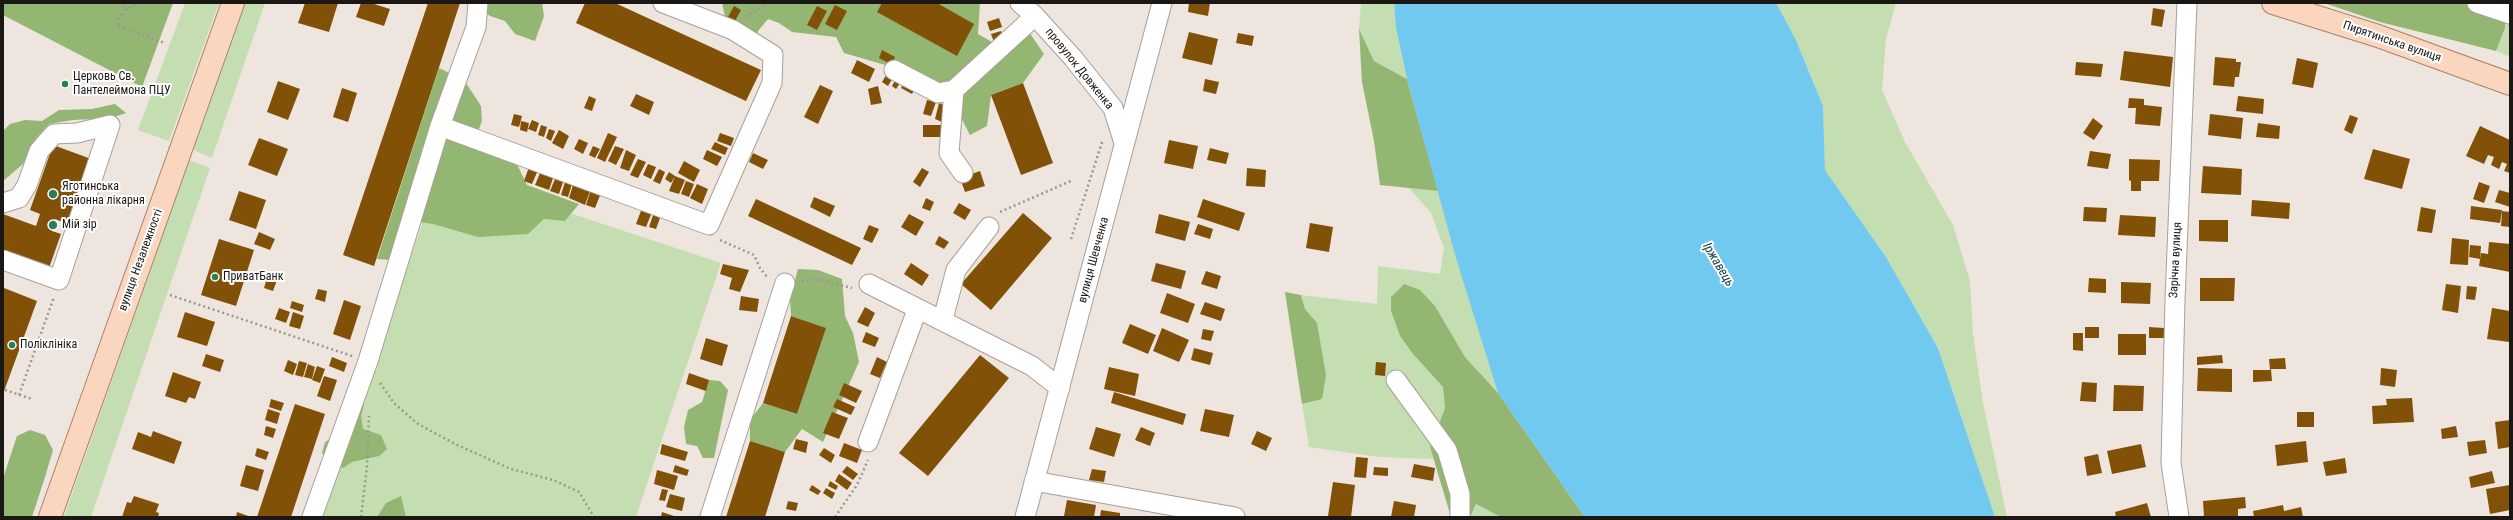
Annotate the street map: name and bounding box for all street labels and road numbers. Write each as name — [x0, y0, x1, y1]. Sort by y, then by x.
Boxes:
street label: Пирятинська вулиця — [2341, 18, 2443, 66]
street label: провулок Довженка — [1042, 25, 1116, 113]
street label: вулиця Незалежності — [116, 207, 166, 313]
street label: вулиця Шевченка — [1076, 215, 1112, 305]
street label: Зарічна вулиця — [2167, 222, 2185, 298]

